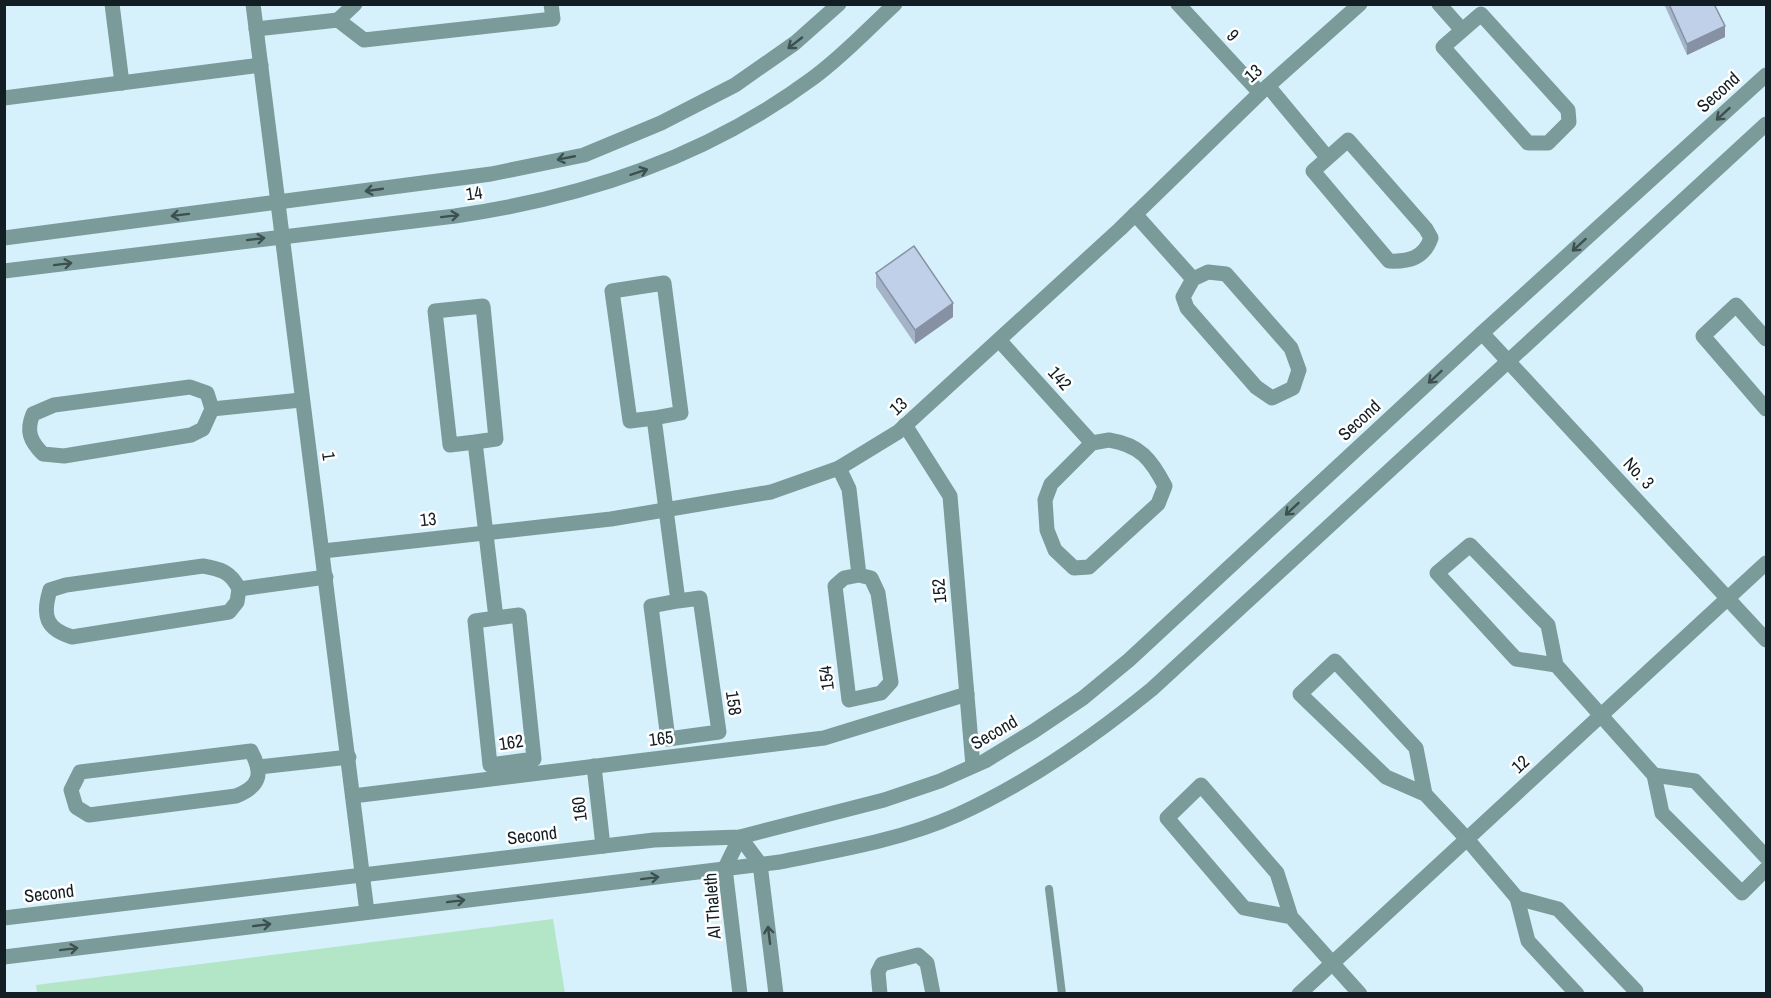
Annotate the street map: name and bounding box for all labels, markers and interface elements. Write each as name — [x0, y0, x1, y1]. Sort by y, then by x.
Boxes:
street label: 9 — [1221, 23, 1245, 47]
one-way arrow — [787, 36, 803, 49]
street label: 13 — [1239, 58, 1267, 88]
street label: Second — [1691, 66, 1745, 118]
one-way arrow — [1716, 107, 1731, 121]
one-way arrow — [557, 153, 576, 164]
one-way arrow — [629, 166, 648, 177]
street label: 14 — [464, 179, 484, 207]
one-way arrow — [364, 185, 384, 196]
one-way arrow — [171, 210, 191, 221]
one-way arrow — [439, 210, 459, 221]
one-way arrow — [246, 233, 265, 244]
one-way arrow — [1571, 238, 1586, 252]
one-way arrow — [52, 258, 72, 269]
street label: 142 — [1042, 360, 1078, 396]
one-way arrow — [1427, 369, 1442, 384]
street label: 13 — [883, 391, 913, 421]
street label: Second — [1332, 394, 1386, 446]
street label: 1 — [316, 450, 342, 463]
street label: No. 3 — [1618, 452, 1660, 494]
one-way arrow — [1284, 502, 1299, 516]
street label: 13 — [419, 506, 437, 532]
street label: 152 — [925, 578, 953, 604]
street label: 154 — [812, 664, 840, 692]
street label: 158 — [720, 689, 748, 717]
street label: Second — [966, 709, 1022, 755]
street label: 165 — [647, 724, 675, 752]
street label: 162 — [497, 728, 525, 756]
street label: 12 — [1505, 749, 1535, 779]
street label: 160 — [565, 795, 593, 823]
street label: Second — [506, 820, 558, 850]
one-way arrow — [639, 872, 659, 883]
street label: Al Thaleth — [697, 872, 727, 941]
street label: Second — [23, 878, 75, 908]
one-way arrow — [446, 896, 465, 907]
one-way arrow — [252, 919, 272, 930]
one-way arrow — [763, 926, 774, 946]
one-way arrow — [58, 943, 78, 954]

